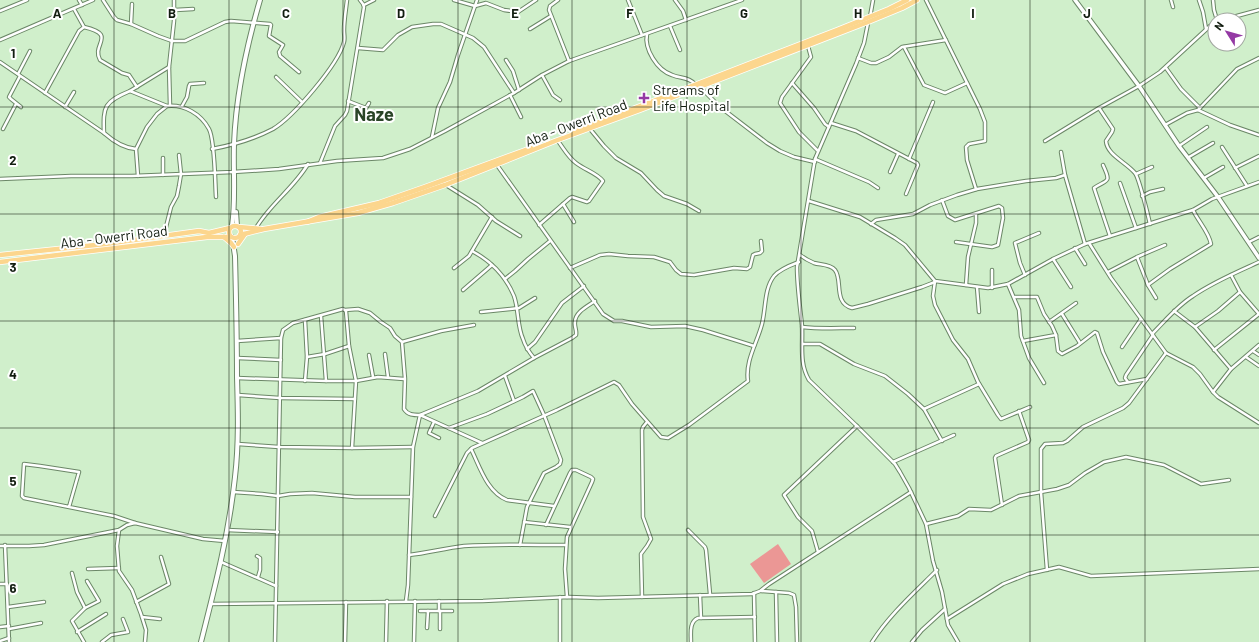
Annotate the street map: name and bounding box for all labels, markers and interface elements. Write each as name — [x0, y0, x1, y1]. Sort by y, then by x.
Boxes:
text: A — [53, 5, 62, 21]
text: B — [168, 5, 176, 21]
text: C — [282, 5, 290, 21]
text: D — [397, 5, 405, 21]
text: E — [511, 5, 519, 21]
text: F — [626, 5, 634, 21]
text: G — [740, 5, 748, 21]
text: H — [854, 5, 862, 21]
text: I — [971, 5, 975, 21]
text: J — [1083, 5, 1091, 21]
north arrow — [1207, 12, 1247, 52]
text: N — [1211, 19, 1226, 33]
text: 1 — [11, 45, 15, 61]
place label: Streams of Life Hospital — [653, 81, 729, 114]
marker: Streams of Life Hospital — [638, 92, 650, 104]
street label: Aba - Owerri Road — [522, 95, 629, 150]
district label: Naze — [354, 103, 394, 125]
text: 2 — [9, 152, 17, 168]
street label: Aba - Owerri Road — [59, 221, 169, 252]
text: 3 — [9, 259, 17, 275]
text: 4 — [9, 366, 17, 382]
text: 5 — [9, 473, 17, 489]
text: 6 — [10, 580, 17, 596]

